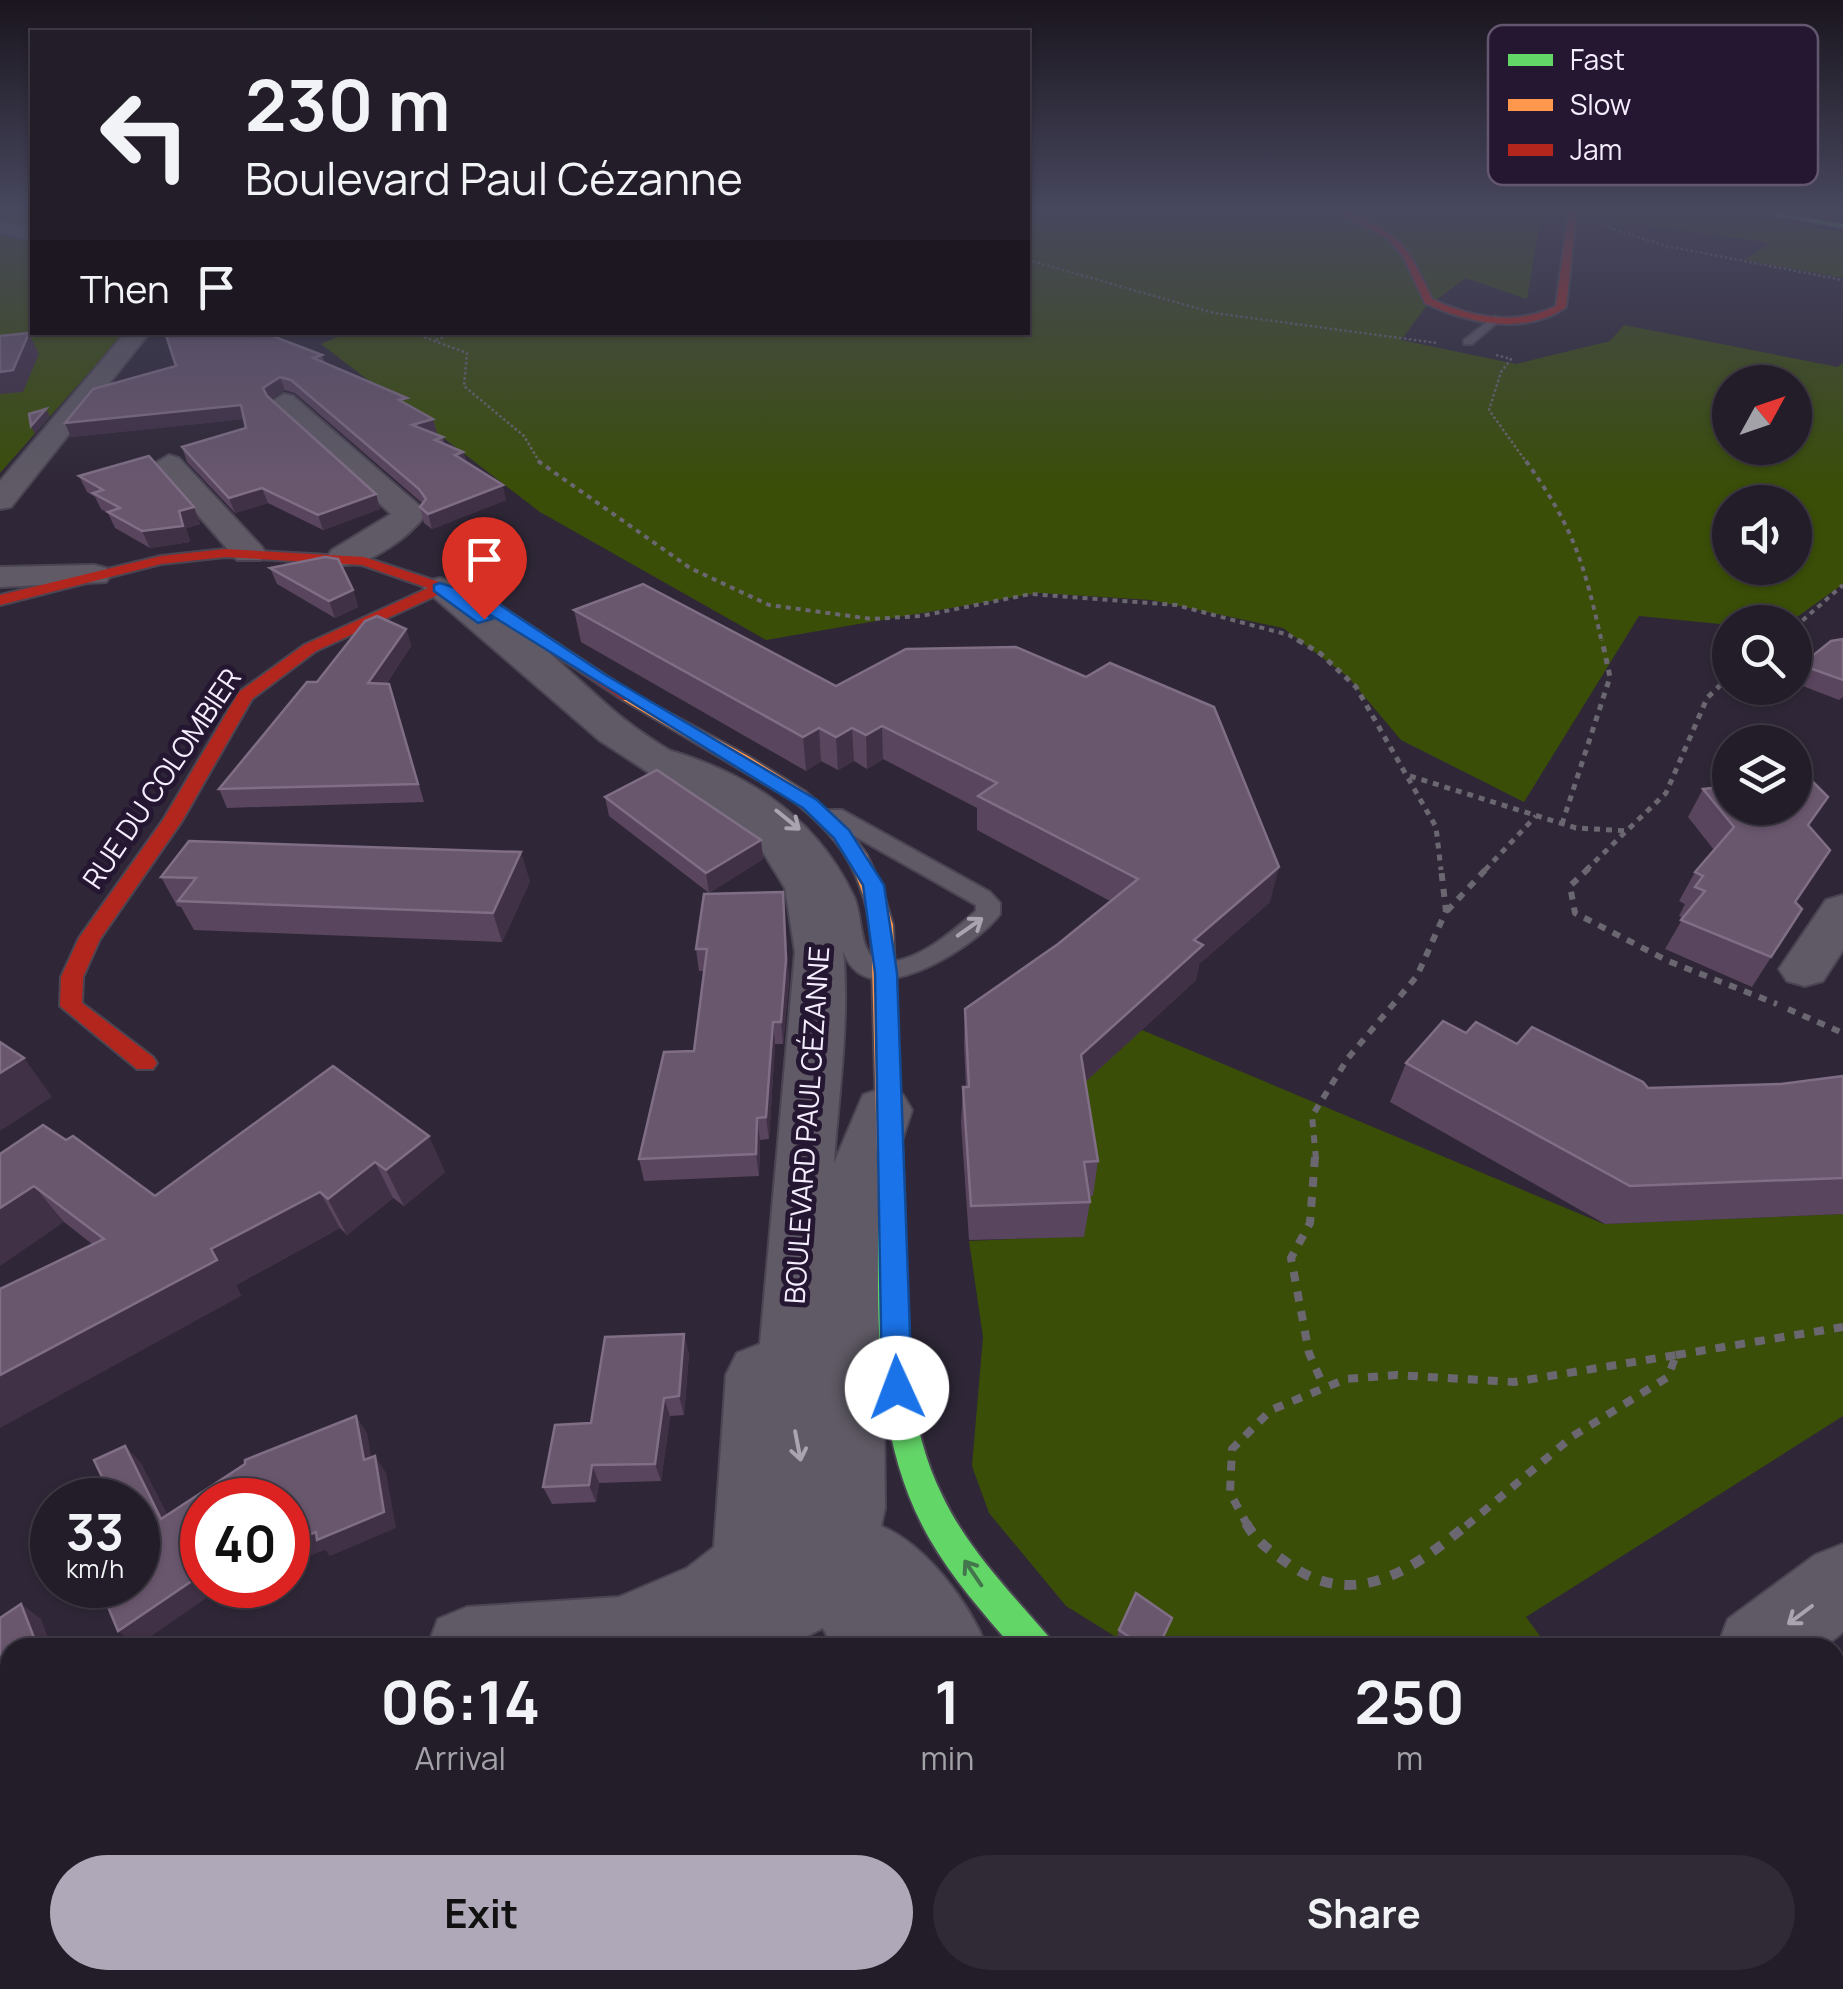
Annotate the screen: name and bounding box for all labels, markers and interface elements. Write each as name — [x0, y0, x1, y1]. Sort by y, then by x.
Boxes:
legend — [1488, 25, 1818, 185]
text: Fast — [1570, 40, 1625, 78]
text: 230 m — [245, 56, 450, 152]
icon: left — [80, 70, 210, 200]
text: Slow — [1570, 85, 1631, 123]
text: Jam — [1570, 130, 1622, 168]
text: Boulevard Paul Cézanne — [245, 147, 743, 209]
icon: arrive — [189, 260, 244, 315]
text: Then — [80, 262, 169, 314]
north arrow — [1712, 365, 1812, 465]
map controls — [1712, 365, 1812, 825]
button: sound — [1712, 485, 1812, 585]
pin — [442, 517, 527, 620]
icon: arrive — [457, 532, 512, 587]
button: search — [1712, 605, 1812, 705]
street label: RUE DU COLOMBIER — [73, 660, 249, 896]
button: layers — [1712, 725, 1812, 825]
one-way arrow — [775, 809, 801, 831]
one-way arrow — [956, 917, 984, 938]
street label: BOULEVARD PAUL CÉZANNE — [775, 945, 837, 1305]
position arrow — [845, 1336, 949, 1440]
one-way arrow — [789, 1429, 808, 1462]
speed limit sign: 40 — [180, 1478, 310, 1608]
text: 33 — [66, 1497, 124, 1565]
text: km/h — [66, 1551, 124, 1586]
one-way arrow — [963, 1560, 984, 1588]
one-way arrow — [1787, 1605, 1814, 1626]
text: 06:14 — [380, 1660, 540, 1742]
text: 1 — [934, 1660, 961, 1742]
text: 250 — [1354, 1660, 1465, 1742]
text: Arrival — [415, 1736, 506, 1780]
text: min — [921, 1736, 974, 1780]
text: m — [1396, 1736, 1423, 1780]
button: Exit — [50, 1855, 913, 1970]
button: Share — [933, 1855, 1795, 1970]

